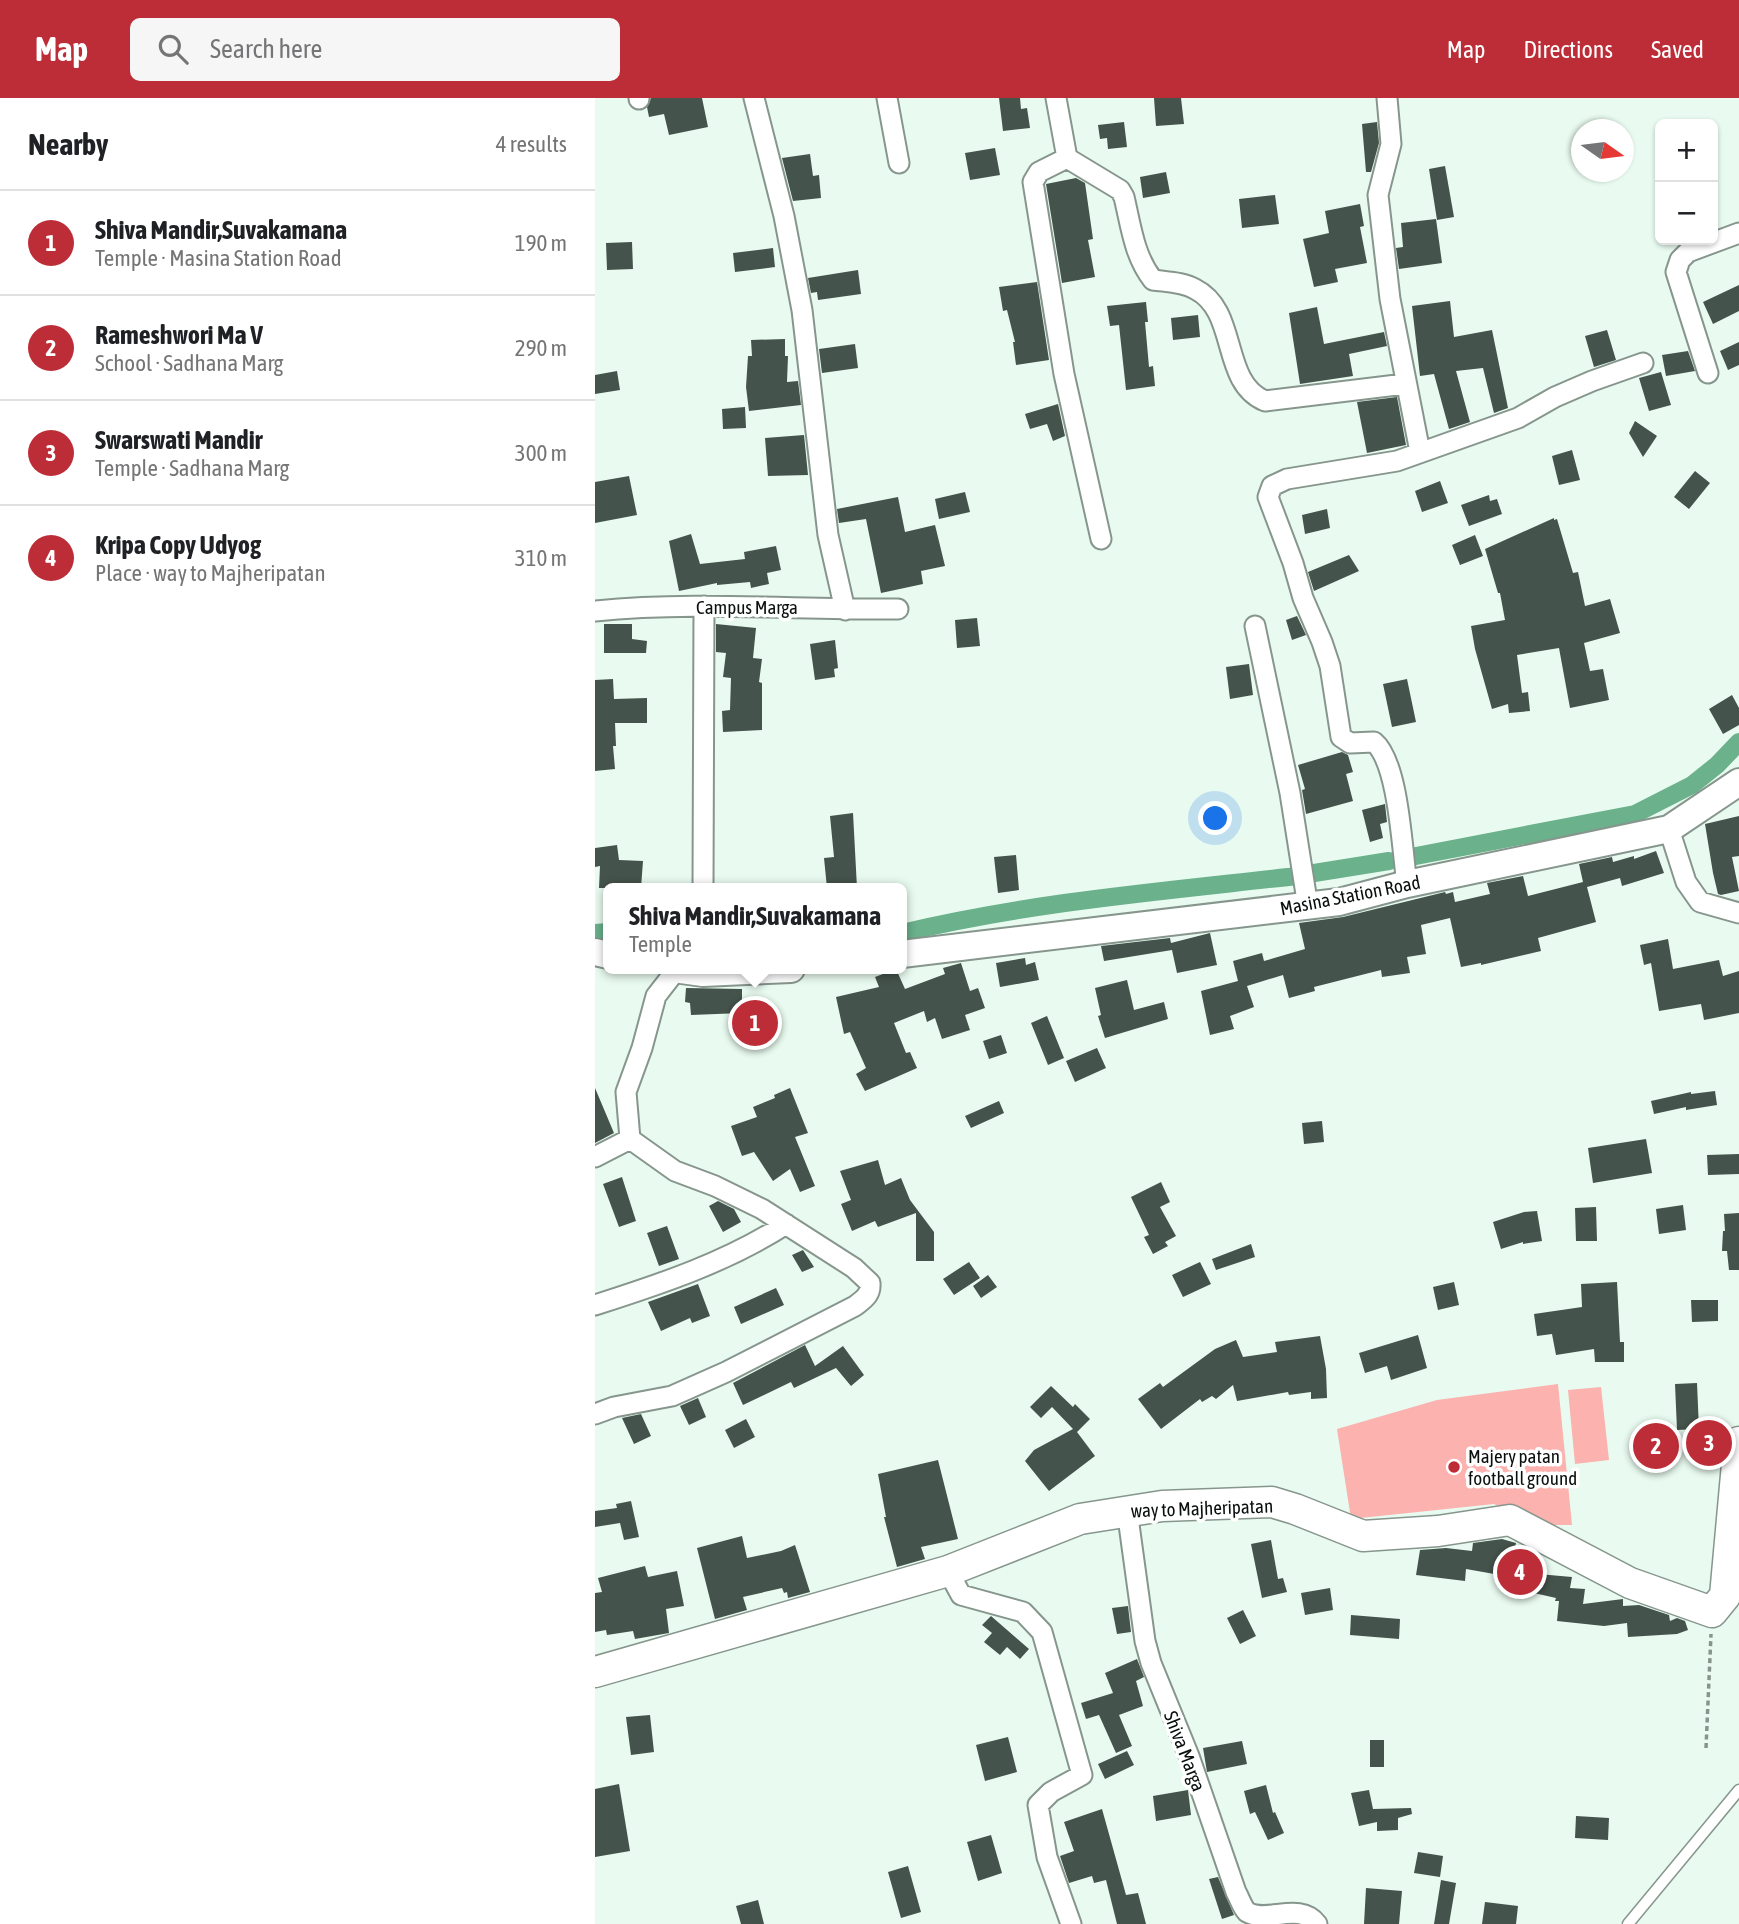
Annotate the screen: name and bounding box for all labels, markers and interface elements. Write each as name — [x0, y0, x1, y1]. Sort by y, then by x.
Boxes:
search box — [130, 18, 620, 81]
text: Map — [35, 30, 88, 68]
icon: search — [154, 30, 192, 68]
text: Search here — [210, 34, 322, 64]
text: Map — [1447, 36, 1485, 63]
text: Directions — [1523, 36, 1613, 63]
text: Saved — [1651, 36, 1704, 63]
north arrow — [1571, 119, 1634, 182]
map controls — [1655, 119, 1718, 245]
button: + — [1655, 119, 1718, 182]
text: Nearby — [28, 127, 108, 161]
text: 4 results — [496, 131, 567, 157]
button: − — [1655, 182, 1718, 245]
text: Shiva Mandir,Suvakamana — [95, 215, 347, 245]
text: 1 — [46, 230, 56, 256]
text: 190 m — [515, 230, 567, 256]
text: Temple · Masina Station Road — [95, 245, 342, 271]
text: Rameshwori Ma V — [95, 320, 263, 350]
text: 2 — [46, 335, 56, 361]
text: 290 m — [515, 335, 567, 361]
text: School · Sadhana Marg — [95, 350, 283, 376]
text: Swarswati Mandir — [95, 425, 262, 455]
text: 3 — [46, 440, 56, 466]
text: 300 m — [515, 440, 567, 466]
text: Temple · Sadhana Marg — [95, 455, 289, 481]
text: Kripa Copy Udyog — [95, 530, 261, 560]
text: 4 — [46, 545, 56, 571]
text: 310 m — [515, 545, 567, 571]
text: Place · way to Majheripatan — [95, 560, 326, 586]
street label: Campus Marga — [696, 596, 798, 618]
your location — [1198, 801, 1232, 835]
street label: Masina Station Road — [1278, 871, 1422, 919]
popup — [603, 883, 907, 974]
text: Shiva Mandir,Suvakamana — [629, 901, 881, 931]
text: Temple — [629, 931, 692, 957]
pin: 1 — [732, 997, 778, 1049]
pin: 3 — [1686, 1417, 1732, 1469]
pin: 2 — [1633, 1420, 1679, 1472]
place label: Majery patan football ground — [1468, 1445, 1577, 1489]
marker: Majery patan football ground — [1446, 1459, 1462, 1475]
street label: way to Majheripatan — [1130, 1495, 1274, 1521]
pin: 4 — [1497, 1546, 1543, 1598]
street label: Shiva Marga — [1160, 1708, 1210, 1794]

